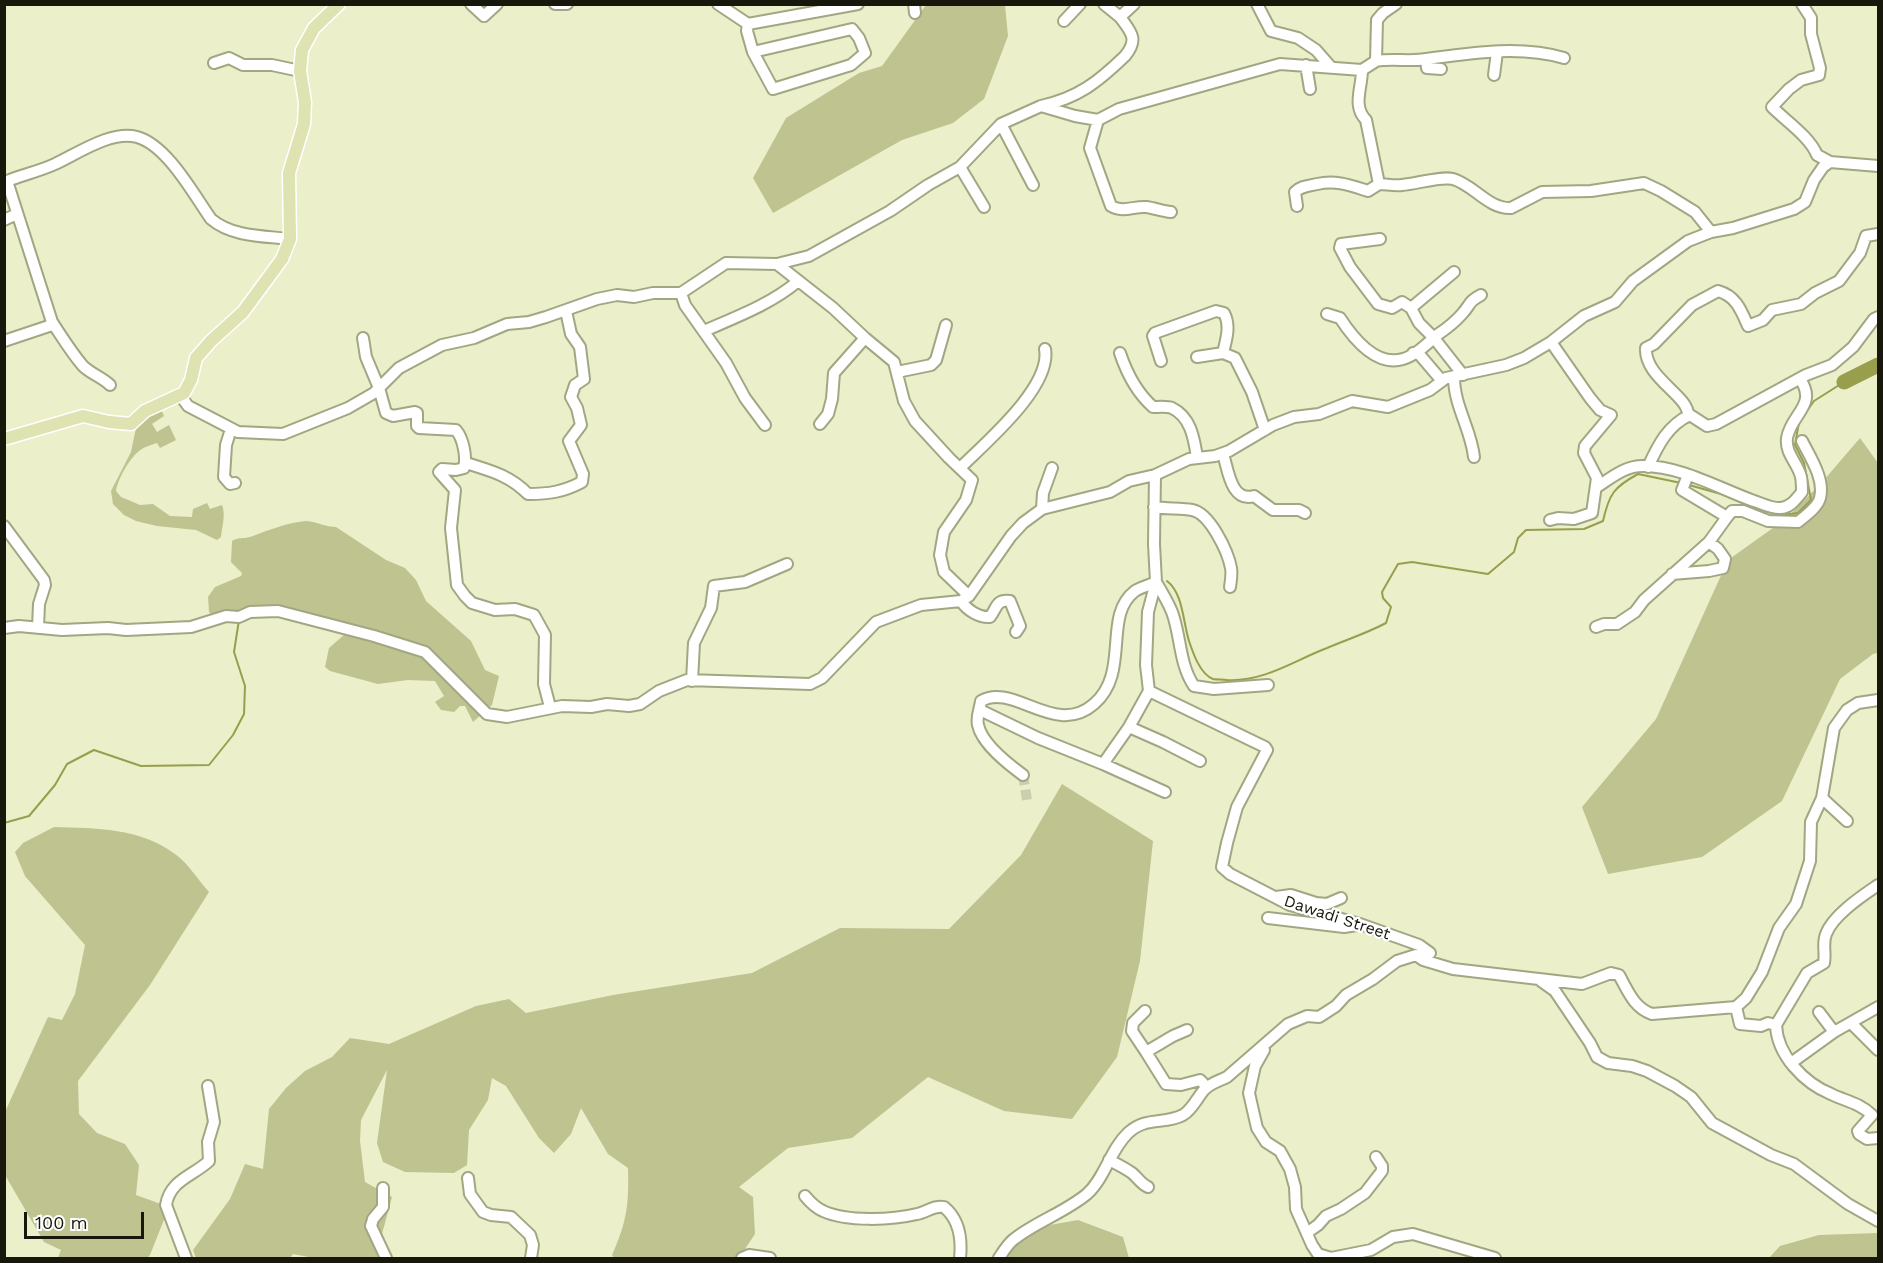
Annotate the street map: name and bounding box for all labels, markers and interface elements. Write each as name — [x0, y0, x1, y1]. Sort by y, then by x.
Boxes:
street label: Dawadi Street — [1281, 892, 1393, 944]
scale bar — [27, 1200, 147, 1238]
text: 100 m — [35, 1212, 88, 1233]

